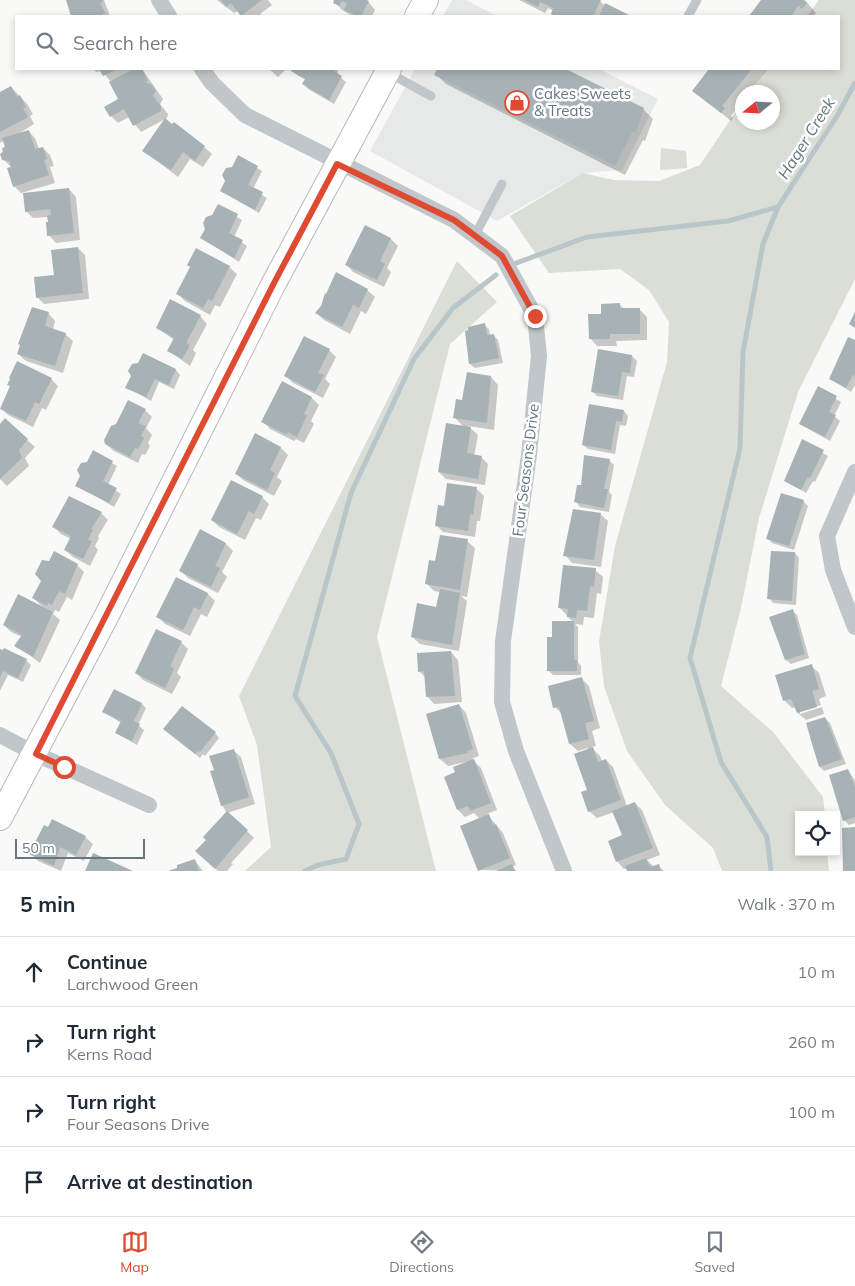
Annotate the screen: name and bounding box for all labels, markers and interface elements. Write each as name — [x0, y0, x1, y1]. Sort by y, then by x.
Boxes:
search box — [15, 15, 840, 70]
icon: search — [33, 29, 61, 57]
text: Search here — [73, 31, 177, 55]
place label: Cakes Sweets & Treats — [534, 84, 631, 120]
north arrow — [735, 85, 780, 130]
shop icon: Cakes Sweets & Treats — [504, 90, 530, 116]
water label: Hager Creek — [773, 93, 839, 183]
route end — [524, 305, 547, 328]
street label: Four Seasons Drive — [508, 402, 543, 537]
route start — [53, 756, 76, 779]
map controls — [795, 811, 840, 856]
button: locate — [795, 811, 840, 856]
scale bar — [15, 836, 145, 859]
text: 50 m — [22, 839, 55, 857]
text: 5 min — [20, 891, 75, 917]
text: Walk · 370 m — [737, 894, 835, 914]
text: Continue — [67, 950, 147, 974]
icon: ahead — [20, 958, 48, 986]
text: 10 m — [798, 962, 835, 982]
text: Larchwood Green — [67, 974, 198, 994]
text: Turn right — [67, 1020, 156, 1044]
icon: right — [20, 1028, 48, 1056]
text: 260 m — [788, 1032, 835, 1052]
text: Kerns Road — [67, 1044, 152, 1064]
text: Turn right — [67, 1090, 156, 1114]
icon: right — [20, 1098, 48, 1126]
text: 100 m — [788, 1102, 835, 1122]
text: Four Seasons Drive — [67, 1114, 210, 1134]
icon: arrive — [20, 1168, 48, 1196]
text: Arrive at destination — [67, 1170, 253, 1194]
tab: Map — [120, 1228, 149, 1276]
tab: Directions — [389, 1228, 454, 1276]
tab: Saved — [694, 1228, 735, 1276]

